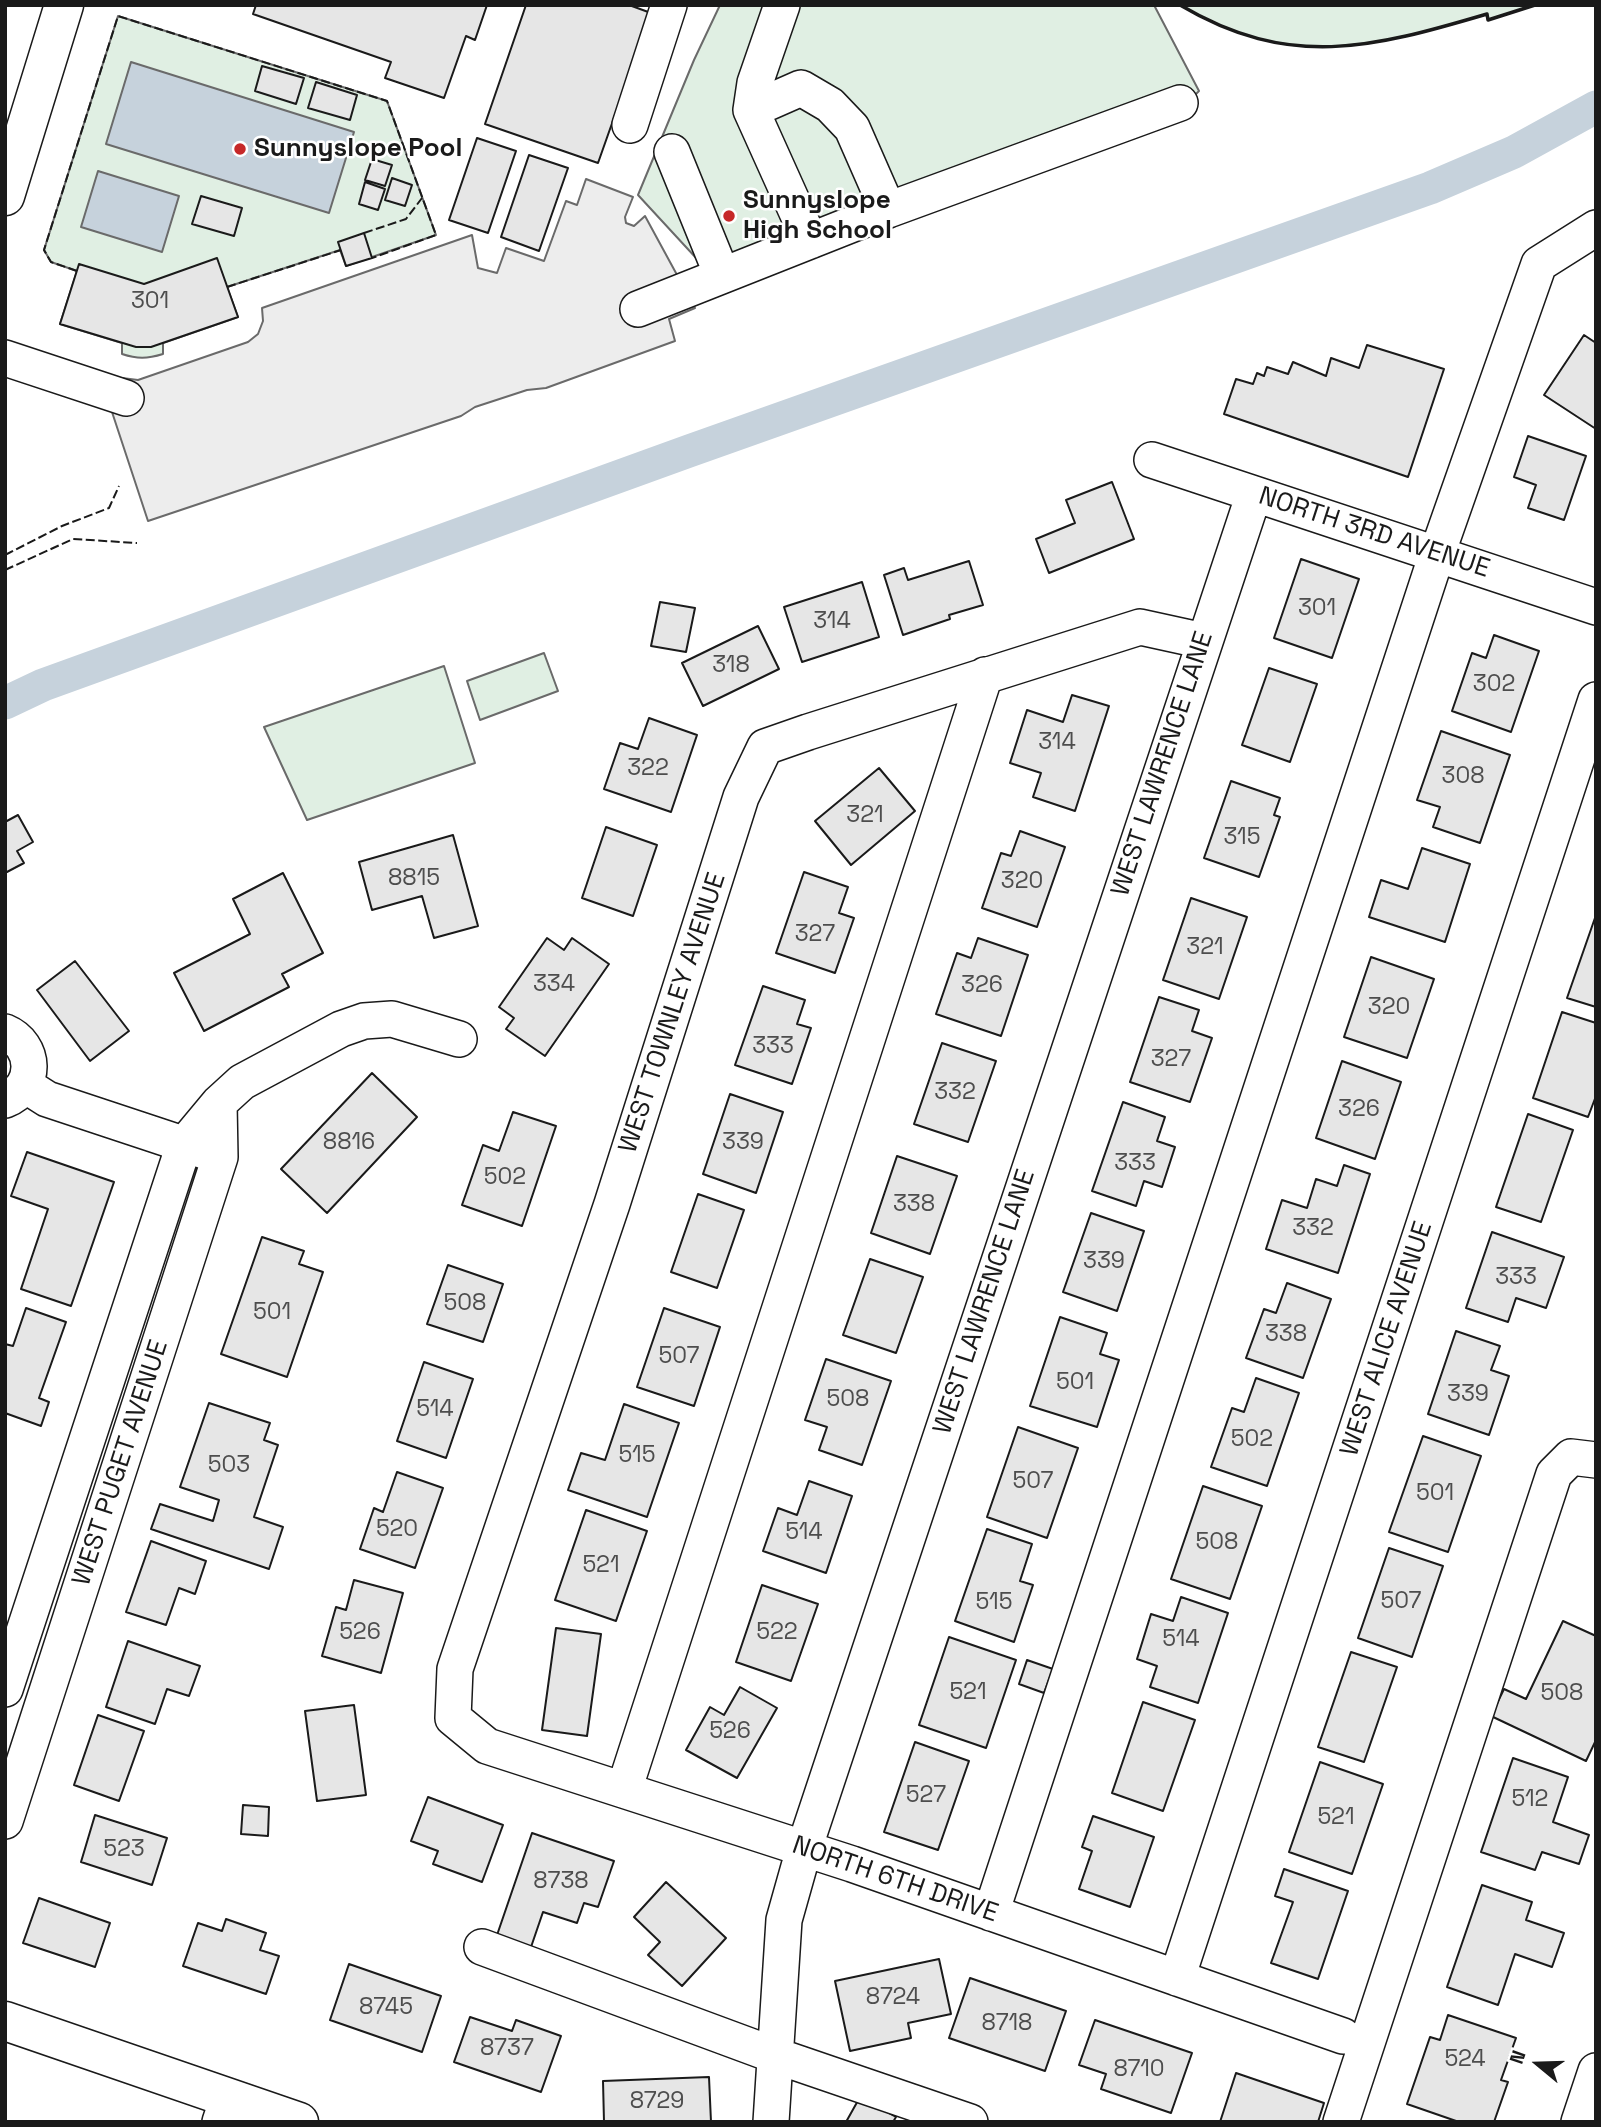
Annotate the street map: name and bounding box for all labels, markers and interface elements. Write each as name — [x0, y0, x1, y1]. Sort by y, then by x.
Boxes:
place label: Sunnyslope Pool — [254, 133, 462, 165]
marker: Sunnyslope Pool — [232, 141, 248, 157]
place label: Sunnyslope High School — [743, 185, 892, 246]
marker: Sunnyslope High School — [721, 208, 737, 224]
house number: 301 — [131, 288, 169, 316]
street label: NORTH 3RD AVENUE — [1255, 481, 1493, 585]
house number: 301 — [1298, 595, 1336, 623]
house number: 314 — [813, 608, 851, 636]
street label: WEST LAWRENCE LANE — [1106, 628, 1220, 900]
house number: 318 — [712, 652, 750, 680]
house number: 302 — [1473, 671, 1515, 699]
house number: 314 — [1038, 729, 1076, 757]
house number: 322 — [627, 755, 669, 783]
house number: 308 — [1442, 763, 1484, 791]
house number: 321 — [846, 802, 884, 830]
house number: 315 — [1224, 824, 1260, 852]
house number: 8815 — [388, 865, 440, 893]
house number: 320 — [1001, 868, 1043, 896]
street label: WEST TOWNLEY AVENUE — [613, 869, 733, 1157]
house number: 327 — [795, 921, 835, 949]
house number: 321 — [1186, 934, 1224, 962]
house number: 334 — [533, 971, 575, 999]
house number: 326 — [961, 972, 1003, 1000]
house number: 320 — [1368, 994, 1410, 1022]
house number: 333 — [752, 1033, 794, 1061]
house number: 327 — [1151, 1046, 1191, 1074]
house number: 332 — [934, 1079, 976, 1107]
house number: 326 — [1338, 1096, 1380, 1124]
house number: 8816 — [323, 1129, 375, 1157]
house number: 339 — [722, 1129, 764, 1157]
house number: 333 — [1114, 1150, 1156, 1178]
house number: 502 — [484, 1164, 526, 1192]
street label: WEST LAWRENCE LANE — [928, 1166, 1042, 1438]
house number: 338 — [893, 1191, 935, 1219]
house number: 332 — [1292, 1215, 1334, 1243]
street label: WEST ALICE AVENUE — [1334, 1218, 1440, 1460]
house number: 339 — [1083, 1248, 1125, 1276]
house number: 333 — [1495, 1264, 1537, 1292]
house number: 508 — [444, 1290, 486, 1318]
house number: 501 — [253, 1299, 291, 1327]
house number: 338 — [1265, 1321, 1307, 1349]
street label: WEST PUGET AVENUE — [67, 1336, 175, 1590]
house number: 507 — [658, 1343, 700, 1371]
house number: 501 — [1056, 1369, 1094, 1397]
house number: 339 — [1447, 1381, 1489, 1409]
house number: 508 — [827, 1386, 869, 1414]
house number: 514 — [416, 1396, 454, 1424]
house number: 502 — [1231, 1426, 1273, 1454]
house number: 515 — [619, 1442, 655, 1470]
house number: 503 — [208, 1452, 250, 1480]
house number: 507 — [1012, 1468, 1054, 1496]
house number: 501 — [1416, 1480, 1454, 1508]
house number: 520 — [376, 1516, 418, 1544]
house number: 514 — [785, 1519, 823, 1547]
house number: 508 — [1196, 1529, 1238, 1557]
house number: 521 — [582, 1552, 620, 1580]
house number: 507 — [1380, 1588, 1422, 1616]
house number: 515 — [976, 1589, 1012, 1617]
house number: 526 — [339, 1619, 381, 1647]
house number: 522 — [756, 1619, 798, 1647]
house number: 514 — [1162, 1626, 1200, 1654]
house number: 521 — [949, 1679, 987, 1707]
house number: 508 — [1541, 1680, 1583, 1708]
house number: 526 — [709, 1718, 751, 1746]
house number: 527 — [906, 1782, 946, 1810]
house number: 512 — [1512, 1786, 1548, 1814]
house number: 521 — [1317, 1804, 1355, 1832]
street label: NORTH 6TH DRIVE — [788, 1830, 1002, 1930]
house number: 523 — [103, 1836, 145, 1864]
house number: 8738 — [533, 1868, 589, 1896]
house number: 8724 — [866, 1984, 920, 2012]
house number: 8745 — [359, 1994, 413, 2022]
house number: 8718 — [982, 2010, 1032, 2038]
north arrow — [1503, 2029, 1573, 2099]
house number: 8737 — [480, 2035, 534, 2063]
house number: 524 — [1444, 2046, 1486, 2074]
text: N — [1504, 2047, 1532, 2067]
house number: 8710 — [1113, 2056, 1165, 2084]
house number: 8729 — [630, 2088, 684, 2116]

